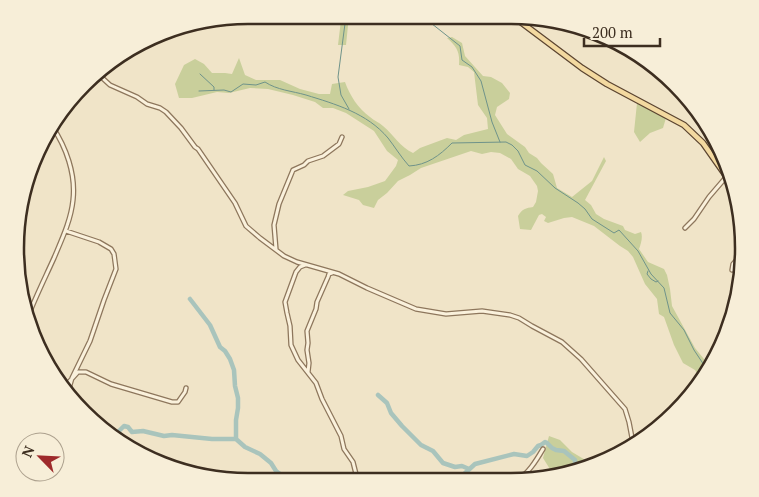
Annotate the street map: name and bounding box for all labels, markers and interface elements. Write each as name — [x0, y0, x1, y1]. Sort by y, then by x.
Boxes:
scale bar — [584, 15, 660, 47]
text: 200 m — [592, 22, 633, 42]
north arrow — [15, 432, 65, 482]
text: N — [17, 442, 39, 460]

